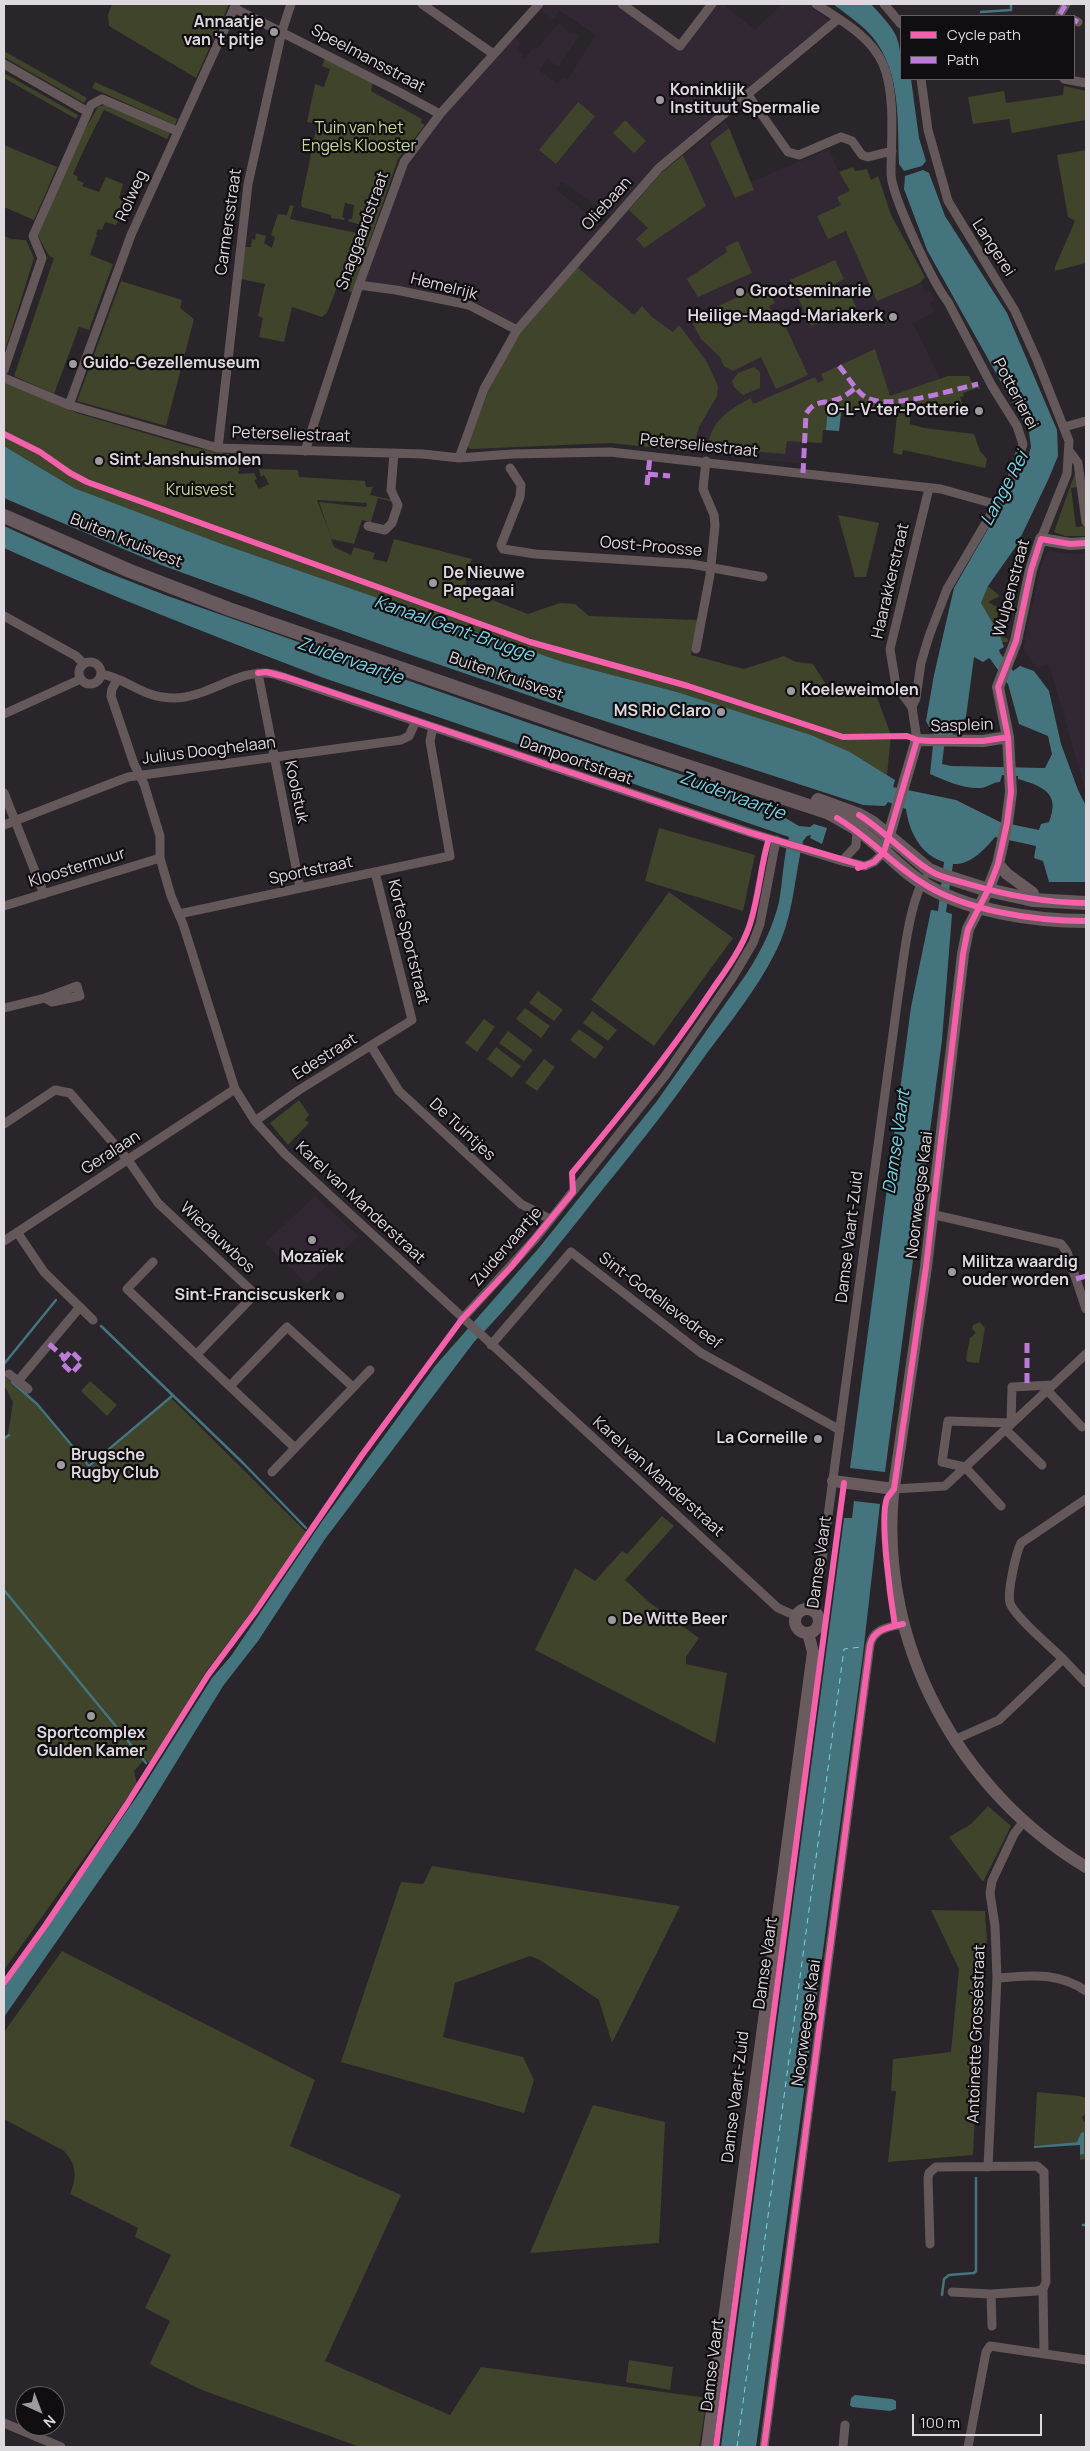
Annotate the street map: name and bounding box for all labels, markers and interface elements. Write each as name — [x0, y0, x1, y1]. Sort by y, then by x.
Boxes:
place label: Annaatje van 't pitje — [183, 13, 264, 51]
legend — [900, 15, 1075, 80]
street label: Speelmansstraat — [308, 21, 428, 97]
text: Cycle path — [947, 24, 1021, 45]
marker: Annaatje van 't pitje — [268, 26, 280, 38]
text: Path — [947, 49, 979, 70]
place label: Koninklijk Instituut Spermalie — [670, 81, 820, 119]
marker: Koninklijk Instituut Spermalie — [654, 94, 666, 106]
park label: Tuin van het Engels Klooster — [302, 119, 416, 157]
street label: Rolweg — [112, 167, 152, 225]
street label: Carmersstraat — [212, 168, 246, 276]
street label: Snaggaardstraat — [333, 169, 393, 293]
street label: Oliebaan — [578, 173, 636, 235]
street label: Langerei — [967, 216, 1019, 280]
street label: Hemelrijk — [409, 269, 479, 305]
place label: Grootseminarie — [750, 282, 871, 302]
marker: Grootseminarie — [734, 286, 746, 298]
place label: Heilige-Maagd-Mariakerk — [688, 307, 883, 327]
marker: Heilige-Maagd-Mariakerk — [887, 311, 899, 323]
place label: Guido-Gezellemuseum — [83, 354, 260, 374]
street label: Potterierei — [988, 355, 1042, 433]
marker: Guido-Gezellemuseum — [67, 358, 79, 370]
place label: O-L-V-ter-Potterie — [827, 401, 969, 421]
marker: O-L-V-ter-Potterie — [973, 405, 985, 417]
street label: Peterseliestraat — [231, 423, 351, 447]
street label: Peterseliestraat — [639, 430, 759, 462]
water label: Lange Rei — [977, 448, 1033, 530]
place label: Sint Janshuismolen — [109, 451, 261, 471]
marker: Sint Janshuismolen — [93, 455, 105, 467]
park label: Kruisvest — [166, 481, 234, 501]
street label: Buiten Kruisvest — [67, 510, 185, 572]
street label: Haarakkerstraat — [868, 521, 914, 641]
street label: Oost-Proosse — [599, 533, 703, 561]
street label: Wulpenstraat — [990, 537, 1034, 639]
place label: De Nieuwe Papegaai — [443, 564, 525, 602]
marker: De Nieuwe Papegaai — [427, 577, 439, 589]
water label: Kanaal Gent-Brugge — [371, 592, 537, 666]
water label: Zuidervaartje — [294, 633, 406, 689]
street label: Buiten Kruisvest — [446, 648, 566, 706]
place label: Koeleweimolen — [801, 681, 919, 701]
marker: Koeleweimolen — [785, 685, 797, 697]
place label: MS Rio Claro — [614, 702, 711, 722]
marker: MS Rio Claro — [715, 706, 727, 718]
street label: Sasplein — [930, 715, 994, 737]
street label: Julius Dooghelaan — [141, 733, 277, 769]
street label: Dampoortstraat — [517, 733, 635, 789]
street label: Koolstuk — [280, 759, 312, 825]
water label: Zuidervaartje — [676, 767, 788, 825]
street label: Kloostermuur — [26, 844, 128, 892]
street label: Sportstraat — [267, 853, 355, 889]
street label: Korte Sportstraat — [383, 878, 433, 1006]
street label: Edestraat — [289, 1030, 361, 1084]
water label: Damse Vaart — [879, 1089, 915, 1195]
street label: De Tuintjes — [425, 1095, 499, 1165]
street label: Geralaan — [78, 1127, 144, 1179]
street label: Noorweegse Kaai — [903, 1130, 937, 1260]
street label: Karel van Manderstraat — [291, 1138, 429, 1268]
street label: Damse Vaart-Zuid — [832, 1170, 868, 1304]
street label: Wiedauwbos — [176, 1199, 258, 1277]
street label: Zuidervaartje — [467, 1203, 547, 1291]
marker: Mozaïek — [306, 1234, 318, 1246]
place label: Mozaïek — [280, 1248, 344, 1268]
street label: Sint-Godelievedreef — [595, 1249, 725, 1353]
place label: Militza waardig ouder worden — [962, 1253, 1078, 1291]
marker: Militza waardig ouder worden — [946, 1266, 958, 1278]
place label: Sint-Franciscuskerk — [175, 1286, 330, 1306]
marker: Sint-Franciscuskerk — [334, 1290, 346, 1302]
street label: Karel van Manderstraat — [588, 1413, 728, 1541]
place label: La Corneille — [716, 1429, 808, 1449]
marker: La Corneille — [812, 1433, 824, 1445]
place label: Brugsche Rugby Club — [71, 1446, 159, 1484]
marker: Brugsche Rugby Club — [55, 1459, 67, 1471]
street label: Damse Vaart — [804, 1515, 836, 1609]
place label: De Witte Beer — [622, 1610, 727, 1630]
marker: De Witte Beer — [606, 1614, 618, 1626]
marker: Sportcomplex Gulden Kamer — [85, 1710, 97, 1722]
place label: Sportcomplex Gulden Kamer — [37, 1724, 145, 1762]
street label: Damse Vaart — [750, 1916, 782, 2010]
street label: Antoinette Grosséstraat — [964, 1944, 990, 2124]
street label: Noorweegse Kaai — [789, 1958, 825, 2088]
street label: Damse Vaart-Zuid — [718, 2030, 754, 2164]
street label: Damse Vaart — [698, 2318, 728, 2412]
north arrow — [15, 2386, 65, 2436]
scale bar — [915, 2404, 1045, 2436]
text: N — [40, 2411, 60, 2432]
text: 100 m — [920, 2412, 960, 2433]

